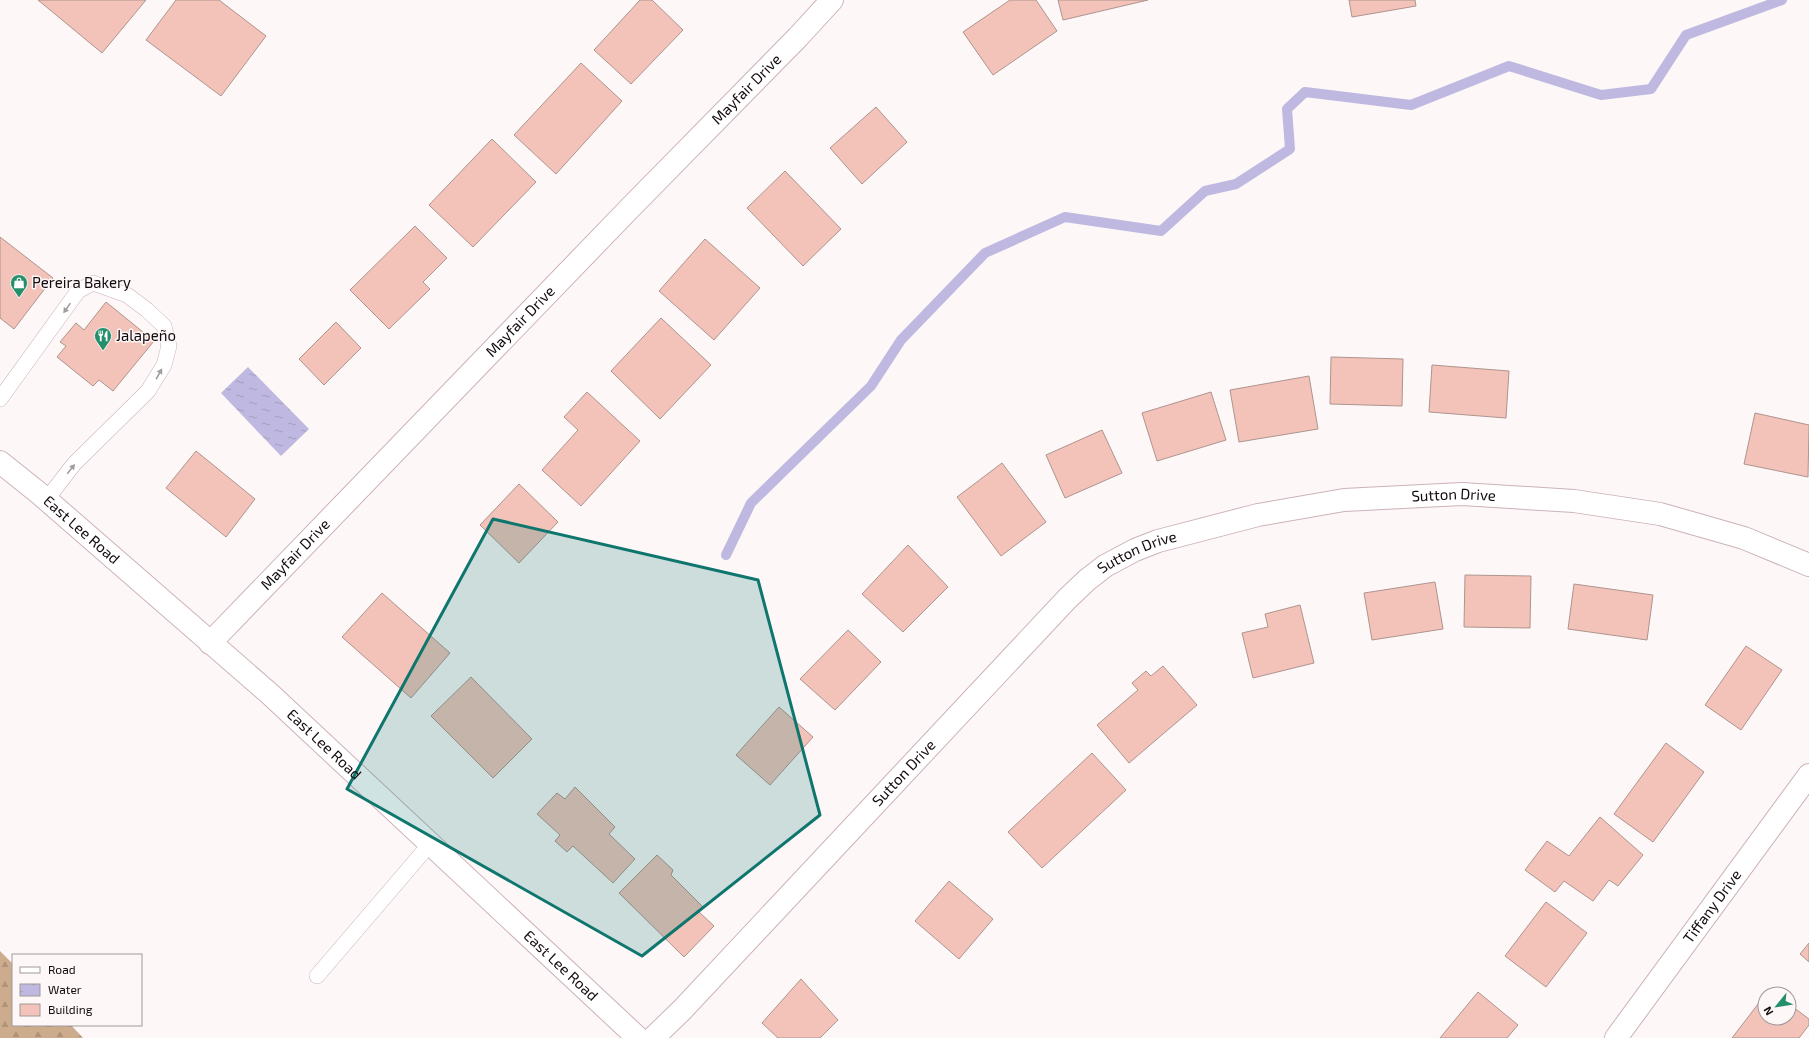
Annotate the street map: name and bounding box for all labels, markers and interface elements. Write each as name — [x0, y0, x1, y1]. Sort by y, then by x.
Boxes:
street label: Mayfair Drive — [707, 50, 784, 128]
shop icon: Pereira Bakery — [9, 273, 29, 298]
place label: Pereira Bakery — [32, 273, 131, 291]
street label: Mayfair Drive — [481, 281, 558, 360]
one-way arrow — [63, 303, 71, 313]
restaurant icon: Jalapeño — [93, 326, 113, 351]
place label: Jalapeño — [116, 326, 176, 344]
one-way arrow — [156, 368, 162, 380]
one-way arrow — [67, 463, 76, 474]
street label: Sutton Drive — [1411, 484, 1497, 505]
street label: East Lee Road — [40, 491, 124, 567]
street label: Mayfair Drive — [256, 515, 333, 593]
street label: Sutton Drive — [1093, 527, 1178, 577]
street label: East Lee Road — [284, 705, 366, 783]
street label: Sutton Drive — [868, 735, 939, 809]
street label: Tiffany Drive — [1679, 866, 1745, 946]
street label: East Lee Road — [521, 926, 602, 1004]
legend — [12, 954, 142, 1026]
text: Road — [48, 962, 76, 976]
text: Water — [48, 982, 82, 996]
north arrow — [1757, 986, 1797, 1026]
text: Building — [48, 1002, 93, 1016]
text: N — [1760, 1005, 1776, 1018]

